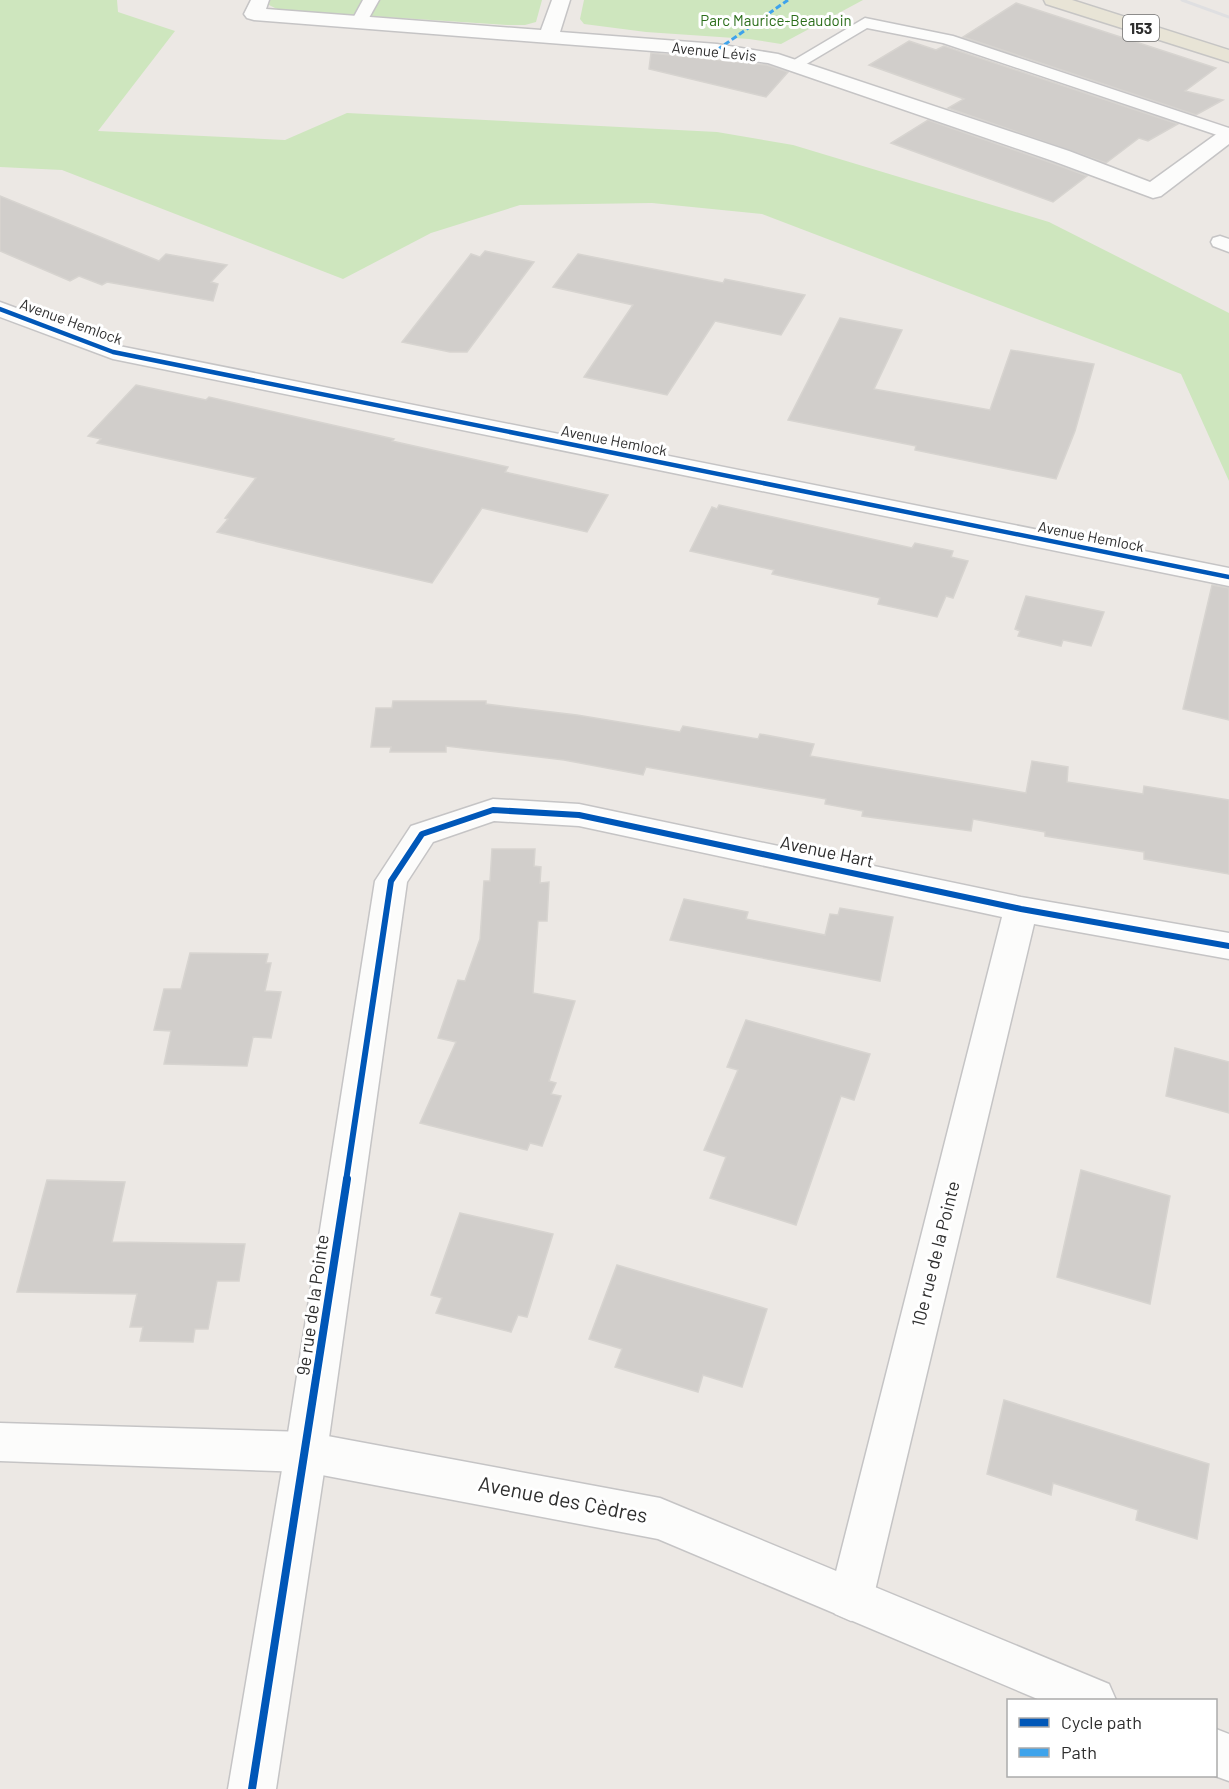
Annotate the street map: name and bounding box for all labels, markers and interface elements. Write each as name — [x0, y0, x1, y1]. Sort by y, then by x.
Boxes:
park label: Parc Maurice-Beaudoin — [700, 11, 852, 29]
road number: 153 — [1123, 15, 1159, 41]
street label: Avenue Lévis — [671, 38, 757, 64]
street label: Avenue Hemlock — [18, 294, 126, 348]
street label: Avenue Hemlock — [560, 421, 669, 459]
street label: Avenue Hemlock — [1037, 517, 1146, 555]
street label: Avenue Hart — [778, 830, 876, 872]
street label: 10e rue de la Pointe — [906, 1179, 964, 1329]
street label: 9e rue de la Pointe — [291, 1233, 333, 1377]
street label: Avenue des Cèdres — [477, 1470, 650, 1527]
legend — [1007, 1699, 1217, 1777]
text: Cycle path — [1061, 1711, 1142, 1733]
text: Path — [1061, 1741, 1097, 1763]

